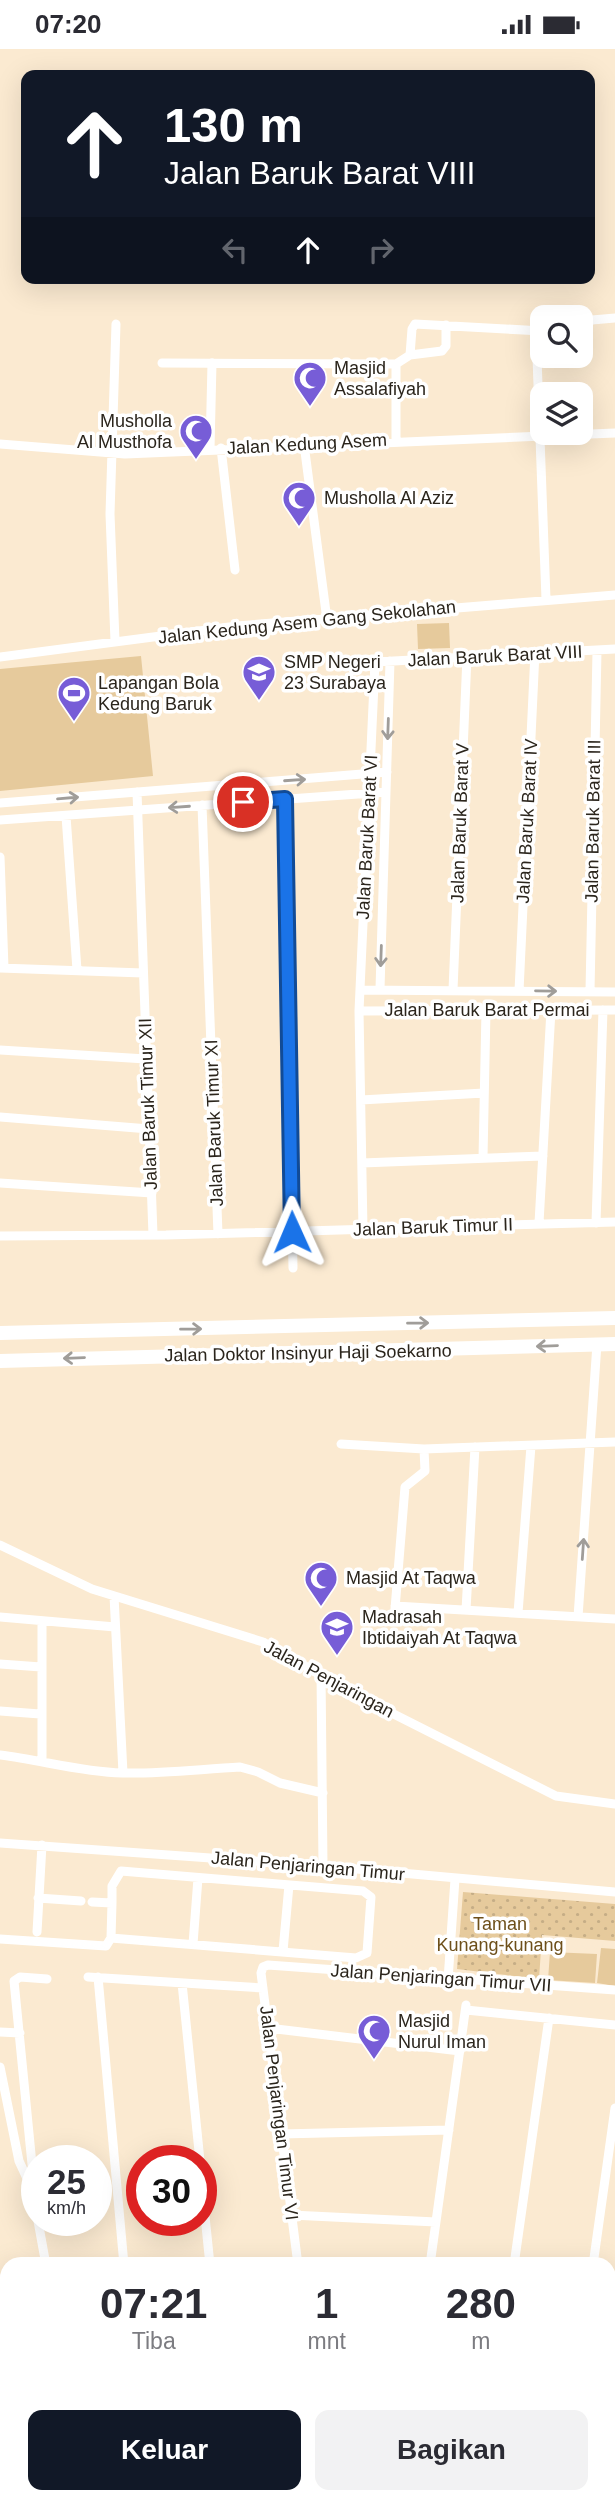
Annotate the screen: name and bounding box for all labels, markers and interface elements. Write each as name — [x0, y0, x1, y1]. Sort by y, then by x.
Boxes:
text: 07:20 — [35, 9, 102, 39]
icon: ahead — [49, 98, 140, 189]
text: 130 m — [164, 98, 303, 152]
text: Jalan Baruk Barat VIII — [164, 155, 475, 191]
icon: left — [216, 231, 254, 269]
icon: ahead — [289, 231, 327, 269]
icon: right — [362, 231, 400, 269]
map controls — [530, 305, 593, 445]
button: search — [530, 305, 593, 368]
place label: Masjid Assalafiyah — [334, 358, 426, 399]
mosque icon: Masjid Assalafiyah — [291, 359, 329, 408]
button: layers — [530, 382, 593, 445]
place label: Musholla Al Musthofa — [77, 411, 173, 452]
mosque icon: Musholla Al Musthofa — [177, 412, 215, 461]
street label: Jalan Kedung Asem — [227, 430, 387, 458]
mosque icon: Musholla Al Aziz — [280, 479, 318, 528]
place label: Musholla Al Aziz — [324, 488, 454, 508]
street label: Jalan Kedung Asem Gang Sekolahan — [157, 596, 457, 648]
street label: Jalan Baruk Barat VIII — [407, 641, 583, 671]
place label: SMP Negeri 23 Surabaya — [284, 652, 387, 693]
school or university icon: SMP Negeri 23 Surabaya — [240, 653, 278, 702]
place label: Lapangan Bola Kedung Baruk — [98, 673, 220, 714]
sports icon: Lapangan Bola Kedung Baruk — [55, 674, 93, 723]
one-way arrow — [382, 717, 395, 740]
street label: Jalan Baruk Barat IV — [513, 738, 541, 904]
street label: Jalan Baruk Barat III — [582, 739, 604, 903]
street label: Jalan Baruk Barat V — [447, 743, 473, 903]
street label: Jalan Baruk Barat VI — [353, 754, 381, 920]
pin — [213, 772, 273, 832]
one-way arrow — [283, 773, 306, 786]
icon: arrive — [224, 783, 262, 821]
one-way arrow — [56, 791, 79, 804]
one-way arrow — [168, 801, 191, 814]
one-way arrow — [375, 945, 388, 968]
one-way arrow — [535, 984, 558, 998]
street label: Jalan Baruk Barat Permai — [384, 1000, 590, 1020]
street label: Jalan Baruk Timur XII — [135, 1018, 161, 1190]
street label: Jalan Baruk Timur XI — [201, 1039, 227, 1207]
position arrow — [255, 1195, 329, 1269]
street label: Jalan Baruk Timur II — [353, 1214, 513, 1240]
one-way arrow — [406, 1316, 429, 1329]
one-way arrow — [179, 1322, 202, 1335]
one-way arrow — [536, 1339, 559, 1353]
street label: Jalan Doktor Insinyur Haji Soekarno — [164, 1340, 452, 1366]
one-way arrow — [63, 1352, 86, 1365]
one-way arrow — [577, 1538, 590, 1560]
mosque icon: Masjid At Taqwa — [302, 1559, 340, 1608]
place label: Masjid At Taqwa — [346, 1568, 477, 1588]
place label: Madrasah Ibtidaiyah At Taqwa — [362, 1607, 518, 1648]
school or university icon: Madrasah Ibtidaiyah At Taqwa — [318, 1608, 356, 1657]
street label: Jalan Penjaringan — [261, 1636, 397, 1722]
street label: Jalan Penjaringan Timur — [210, 1848, 406, 1884]
park label: Taman Kunang-kunang — [436, 1914, 564, 1955]
street label: Jalan Penjaringan Timur VII — [330, 1960, 552, 1996]
street label: Jalan Penjaringan Timur VI — [256, 2005, 302, 2221]
place label: Masjid Nurul Iman — [398, 2011, 486, 2052]
mosque icon: Masjid Nurul Iman — [355, 2012, 393, 2061]
speed limit sign: 30 — [126, 2145, 217, 2236]
text: 25 — [47, 2162, 86, 2201]
text: km/h — [47, 2198, 86, 2218]
text: 07:21 — [100, 2280, 207, 2327]
text: 1 — [315, 2280, 338, 2327]
text: 280 — [446, 2280, 516, 2327]
text: Tiba — [132, 2328, 176, 2354]
text: mnt — [307, 2328, 346, 2354]
text: m — [471, 2328, 490, 2354]
button: Keluar — [28, 2410, 301, 2490]
button: Bagikan — [315, 2410, 588, 2490]

